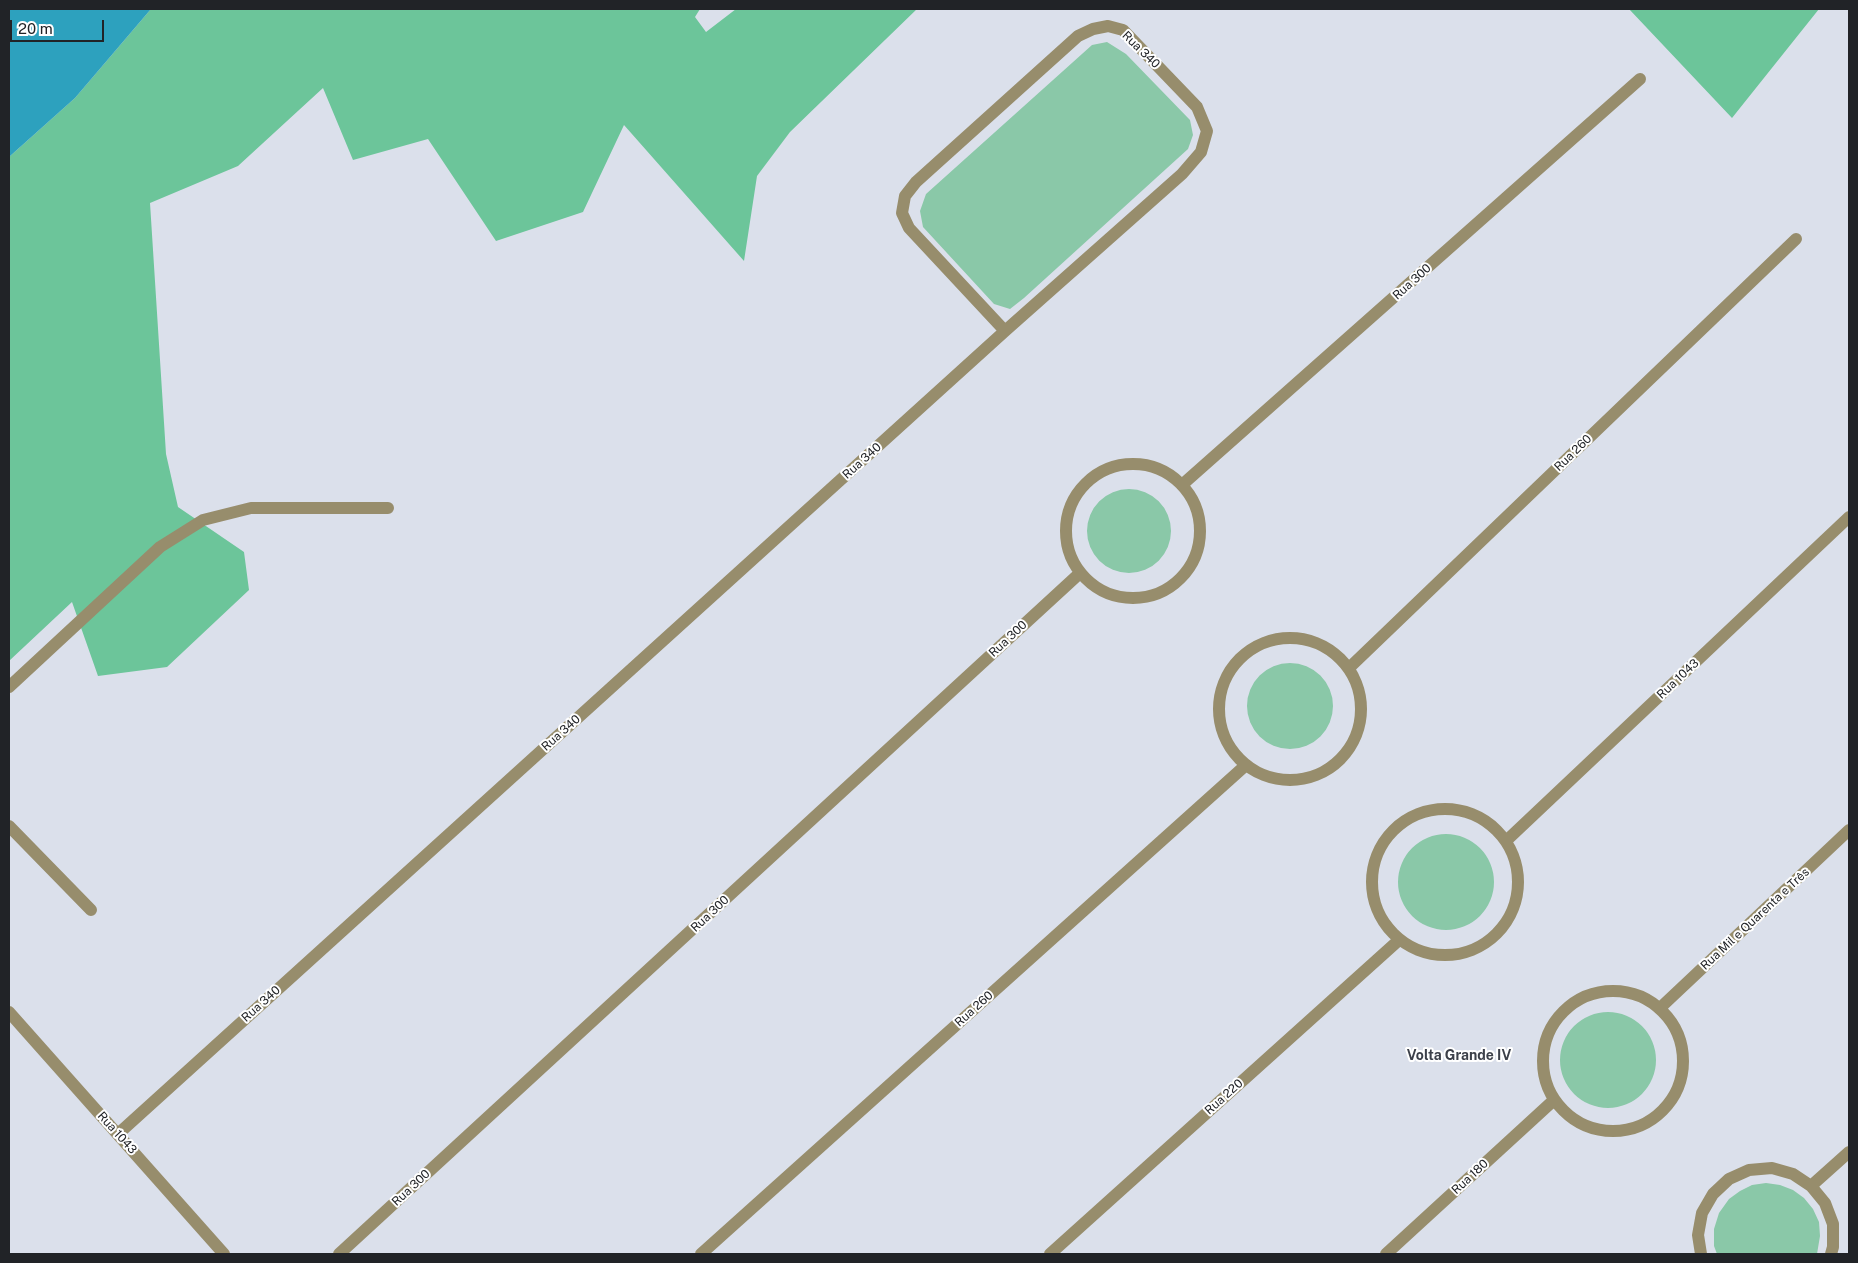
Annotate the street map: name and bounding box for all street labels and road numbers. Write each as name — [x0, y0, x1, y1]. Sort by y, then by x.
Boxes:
street label: Rua 340 — [1119, 29, 1163, 71]
street label: Rua 300 — [1390, 261, 1434, 303]
street label: Rua 260 — [1551, 432, 1595, 474]
street label: Rua 340 — [840, 440, 884, 482]
street label: Rua 300 — [986, 618, 1030, 660]
street label: Rua 1043 — [1654, 656, 1702, 702]
street label: Rua 340 — [539, 712, 583, 754]
street label: Rua Mil e Quarenta e Três — [1698, 865, 1812, 973]
street label: Rua 300 — [688, 893, 732, 935]
street label: Rua 340 — [239, 983, 283, 1025]
street label: Rua 260 — [952, 988, 996, 1030]
street label: Rua 220 — [1202, 1076, 1246, 1118]
street label: Rua 1043 — [94, 1109, 140, 1157]
street label: Rua 180 — [1449, 1157, 1491, 1197]
street label: Rua 300 — [389, 1167, 433, 1209]

